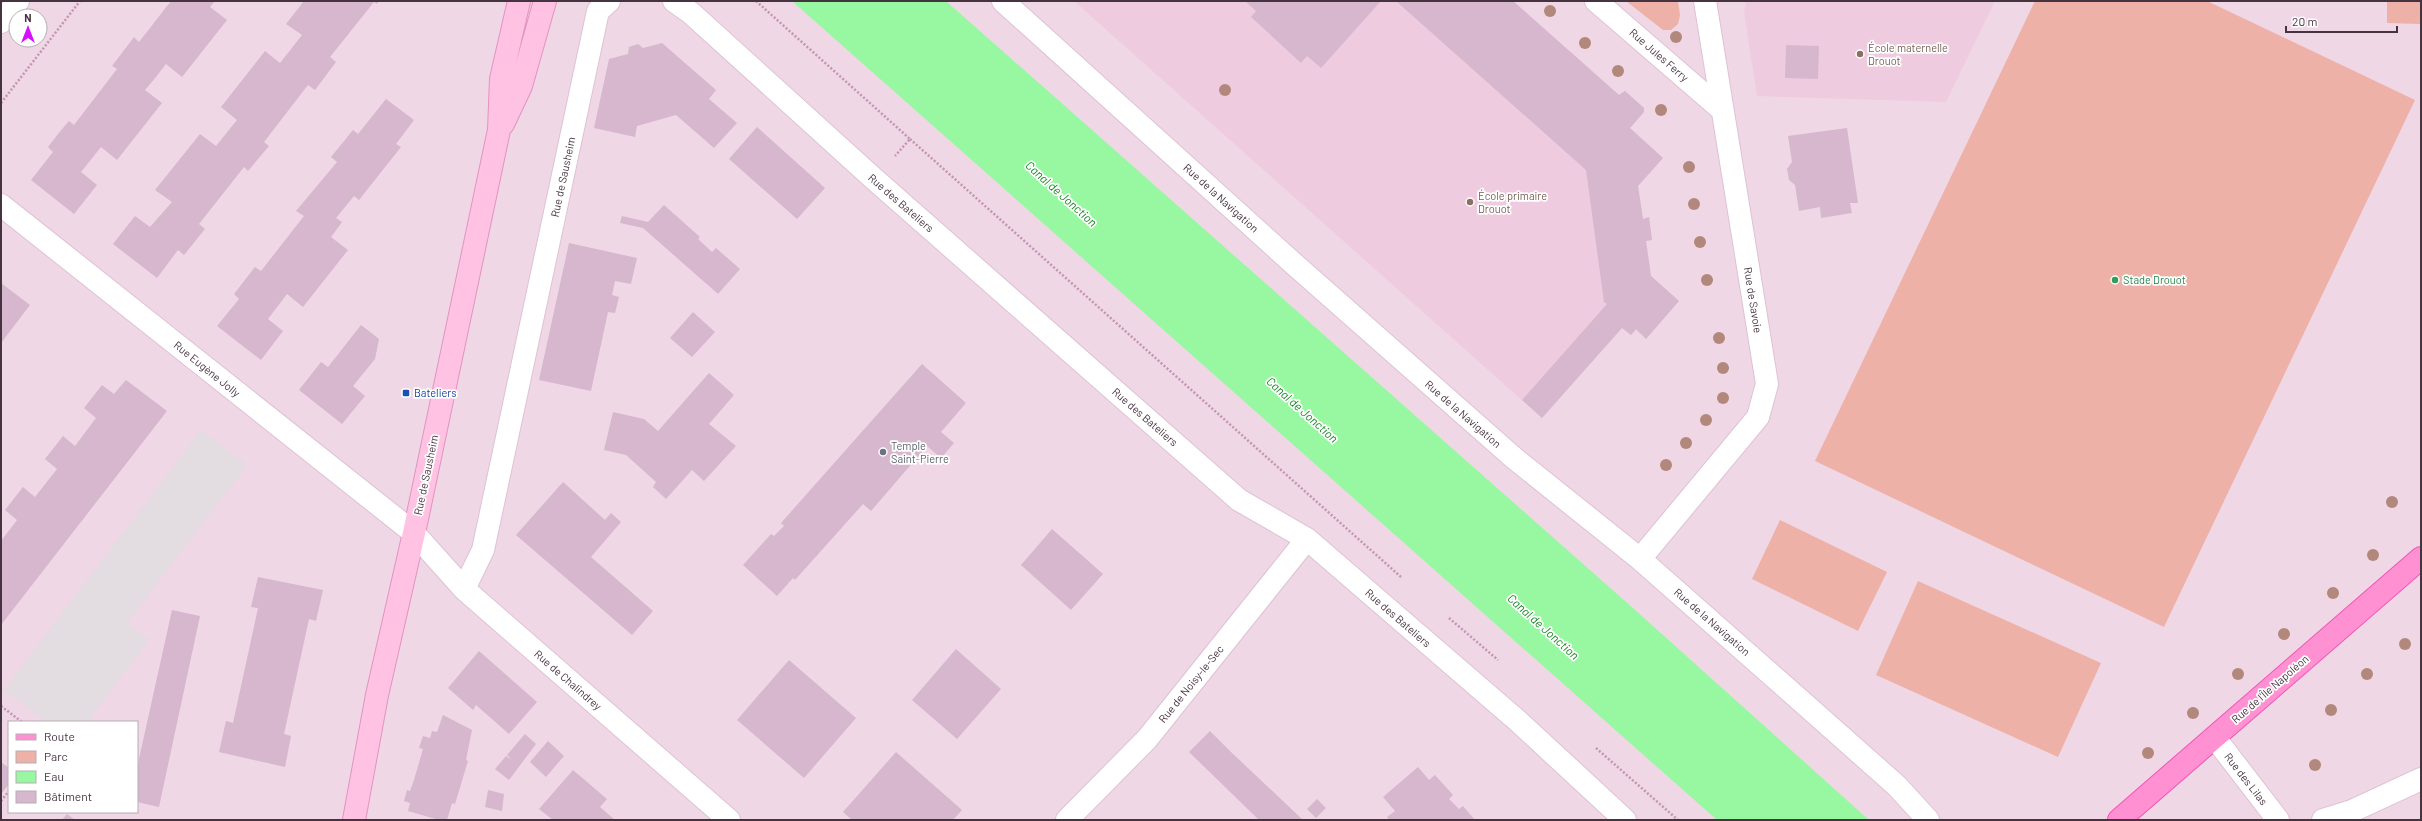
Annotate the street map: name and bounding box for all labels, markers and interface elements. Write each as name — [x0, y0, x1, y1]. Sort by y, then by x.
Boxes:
north arrow — [8, 8, 48, 48]
scale bar — [2286, 8, 2397, 34]
text: N — [24, 11, 32, 24]
text: 20 m — [2292, 14, 2318, 28]
street label: Rue Jules Ferry — [1627, 26, 1691, 84]
place label: École maternelle Drouot — [1868, 41, 1948, 67]
marker: École maternelle Drouot — [1855, 49, 1865, 59]
street label: Rue de Sausheim — [548, 136, 577, 218]
water label: Canal de Jonction — [1023, 158, 1100, 229]
street label: Rue de la Navigation — [1181, 161, 1262, 235]
street label: Rue des Bateliers — [866, 171, 937, 235]
place label: École primaire Drouot — [1478, 189, 1547, 215]
marker: École primaire Drouot — [1465, 197, 1475, 207]
street label: Rue de Savoie — [1742, 266, 1765, 334]
place label: Stade Drouot — [2123, 273, 2186, 286]
marker: Stade Drouot — [2110, 275, 2120, 285]
street label: Rue Eugène Jolly — [172, 338, 243, 399]
water label: Canal de Jonction — [1264, 374, 1341, 445]
street label: Rue de la Navigation — [1423, 377, 1504, 450]
street label: Rue des Bateliers — [1110, 385, 1181, 449]
place label: Bateliers — [414, 386, 457, 399]
marker: Bateliers — [401, 388, 411, 398]
street label: Rue de Sausheim — [411, 434, 440, 516]
place label: Temple Saint-Pierre — [891, 439, 949, 465]
marker: Temple Saint-Pierre — [878, 447, 888, 457]
street label: Rue de la Navigation — [1672, 585, 1753, 658]
street label: Rue des Bateliers — [1363, 586, 1434, 650]
water label: Canal de Jonction — [1505, 591, 1582, 662]
street label: Rue de Noisy-le-Sec — [1155, 642, 1226, 725]
street label: Rue de Chalindrey — [532, 647, 605, 712]
street label: Rue de l'Île Napoléon — [2229, 652, 2311, 726]
legend — [8, 721, 138, 813]
text: Route — [44, 729, 75, 743]
text: Parc — [44, 749, 68, 763]
street label: Rue des Lilas — [2222, 750, 2271, 807]
text: Eau — [44, 769, 64, 783]
text: Bâtiment — [44, 789, 92, 803]

